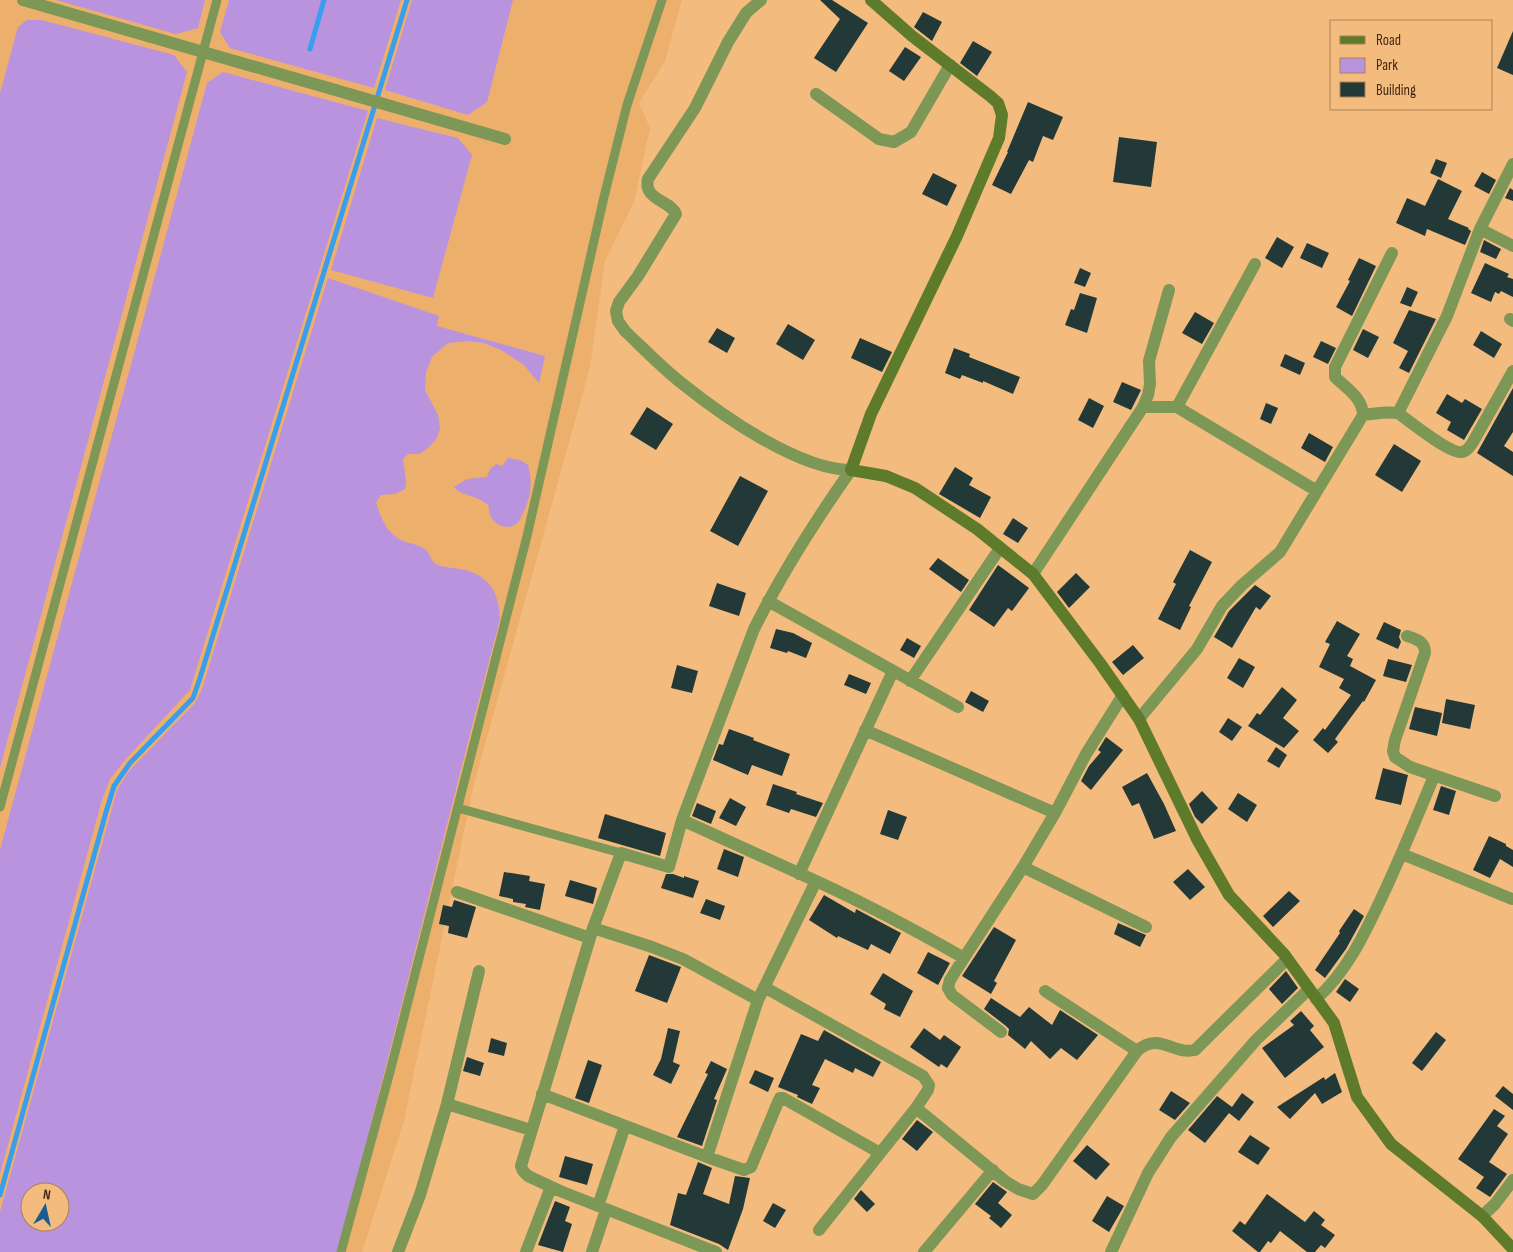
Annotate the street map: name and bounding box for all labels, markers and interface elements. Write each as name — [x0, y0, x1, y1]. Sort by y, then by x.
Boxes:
legend — [1330, 20, 1493, 110]
text: Road — [1376, 31, 1401, 50]
text: Park — [1376, 56, 1398, 75]
text: Building — [1376, 81, 1416, 100]
north arrow — [20, 1182, 70, 1232]
text: N — [42, 1186, 52, 1204]

